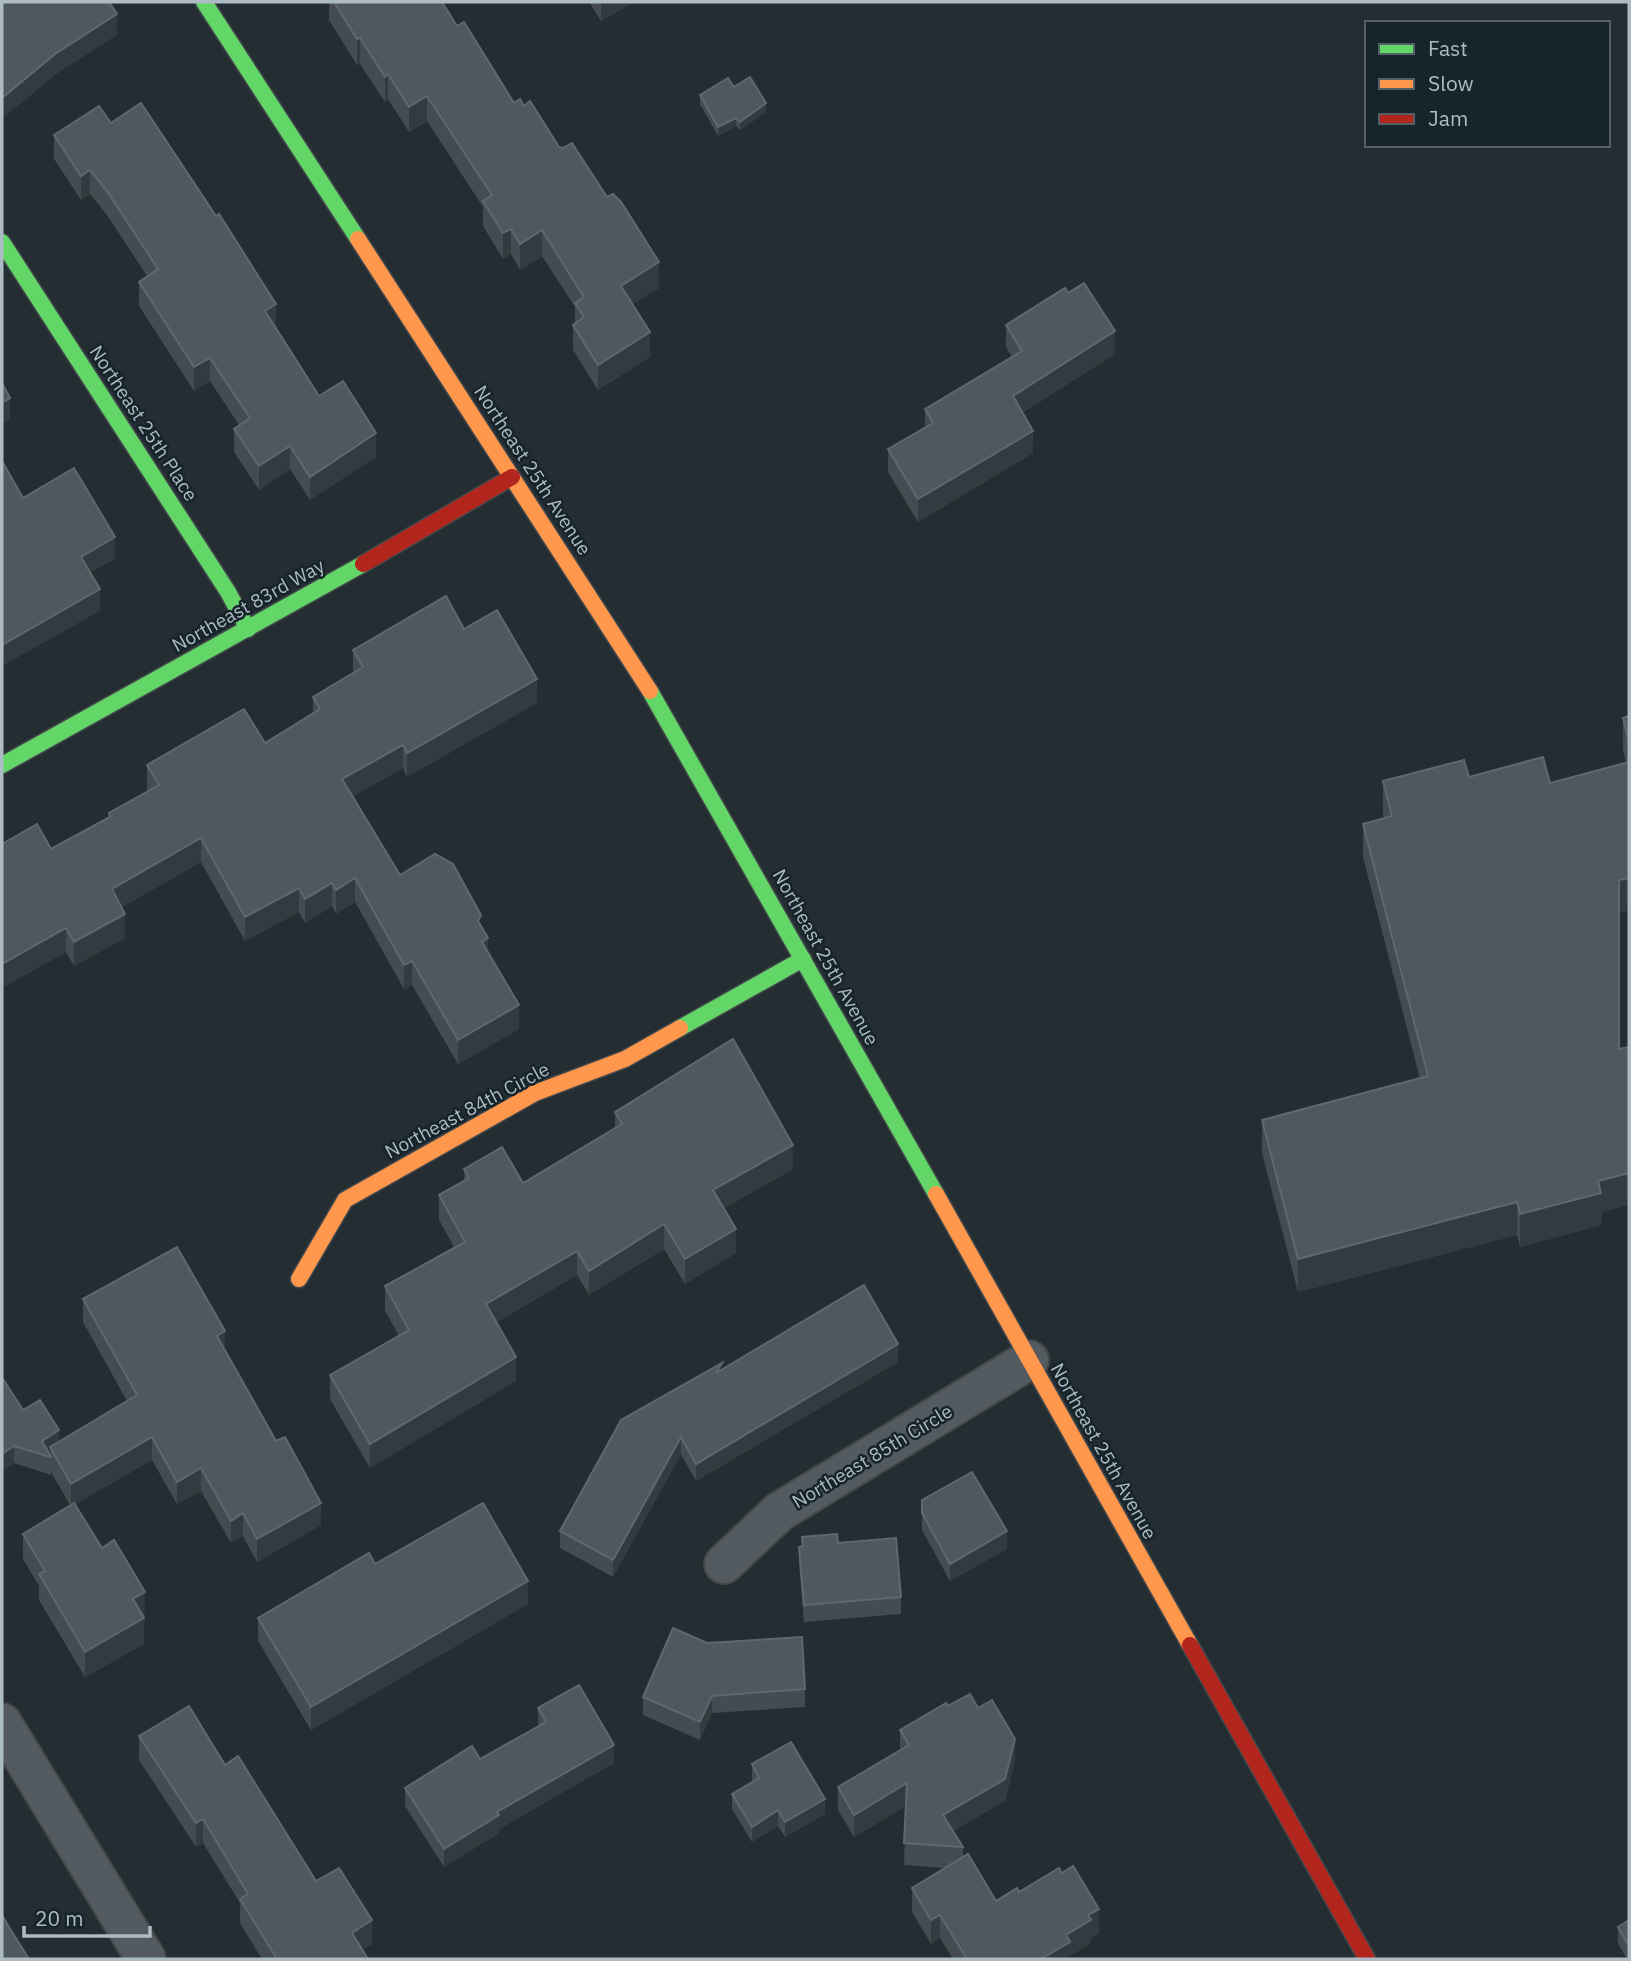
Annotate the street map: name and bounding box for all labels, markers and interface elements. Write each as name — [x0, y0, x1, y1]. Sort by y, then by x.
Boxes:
legend — [1365, 21, 1610, 147]
text: Fast — [1428, 34, 1468, 62]
text: Slow — [1428, 69, 1474, 97]
text: Jam — [1428, 104, 1468, 132]
street label: Northeast 25th Place — [85, 341, 203, 505]
street label: Northeast 25th Avenue — [469, 381, 597, 559]
street label: Northeast 83rd Way — [167, 553, 329, 657]
street label: Northeast 25th Avenue — [768, 865, 884, 1049]
street label: Northeast 84th Circle — [381, 1057, 553, 1163]
street label: Northeast 25th Avenue — [1046, 1359, 1162, 1543]
street label: Northeast 85th Circle — [787, 1399, 957, 1513]
scale bar — [24, 1895, 150, 1939]
text: 20 m — [35, 1904, 84, 1932]

